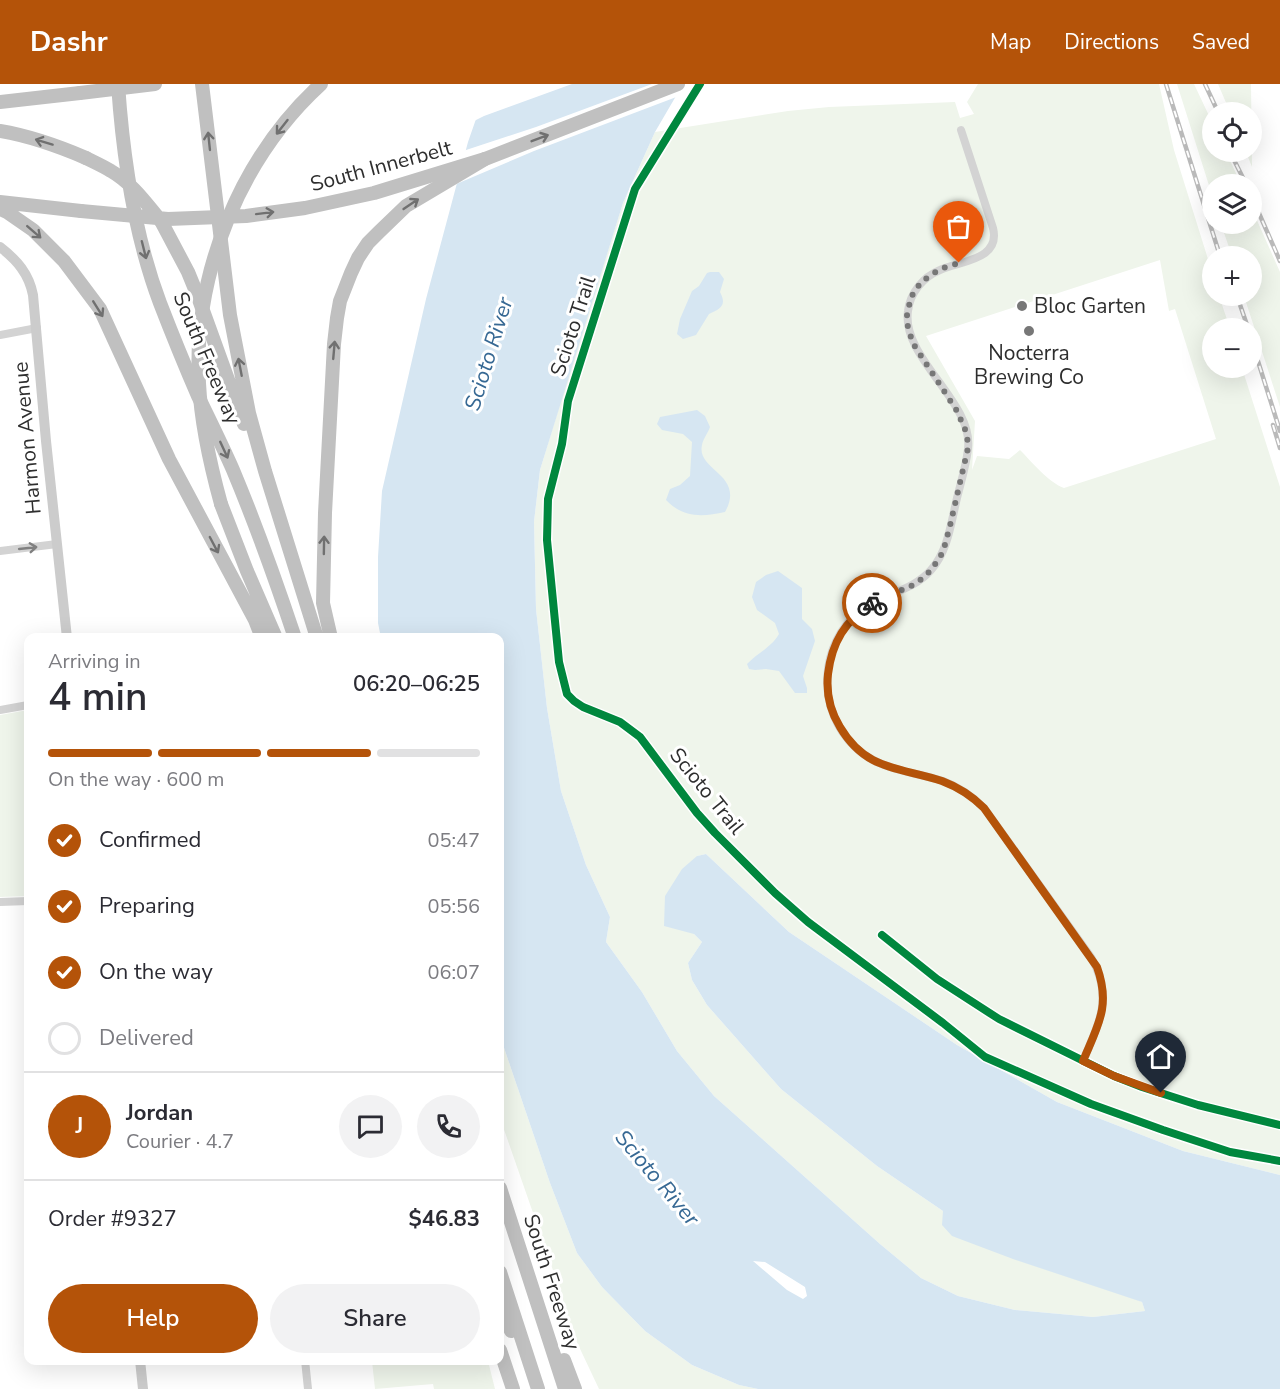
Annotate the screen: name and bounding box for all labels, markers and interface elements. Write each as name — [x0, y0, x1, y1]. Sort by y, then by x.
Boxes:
text: Dashr — [30, 23, 108, 61]
text: Map — [990, 28, 1031, 56]
text: Directions — [1064, 28, 1159, 56]
text: Saved — [1192, 28, 1250, 56]
map controls — [1202, 102, 1262, 378]
button: locate — [1202, 102, 1262, 162]
one-way arrow — [276, 119, 288, 135]
one-way arrow — [203, 131, 214, 151]
one-way arrow — [530, 132, 549, 143]
street label: South Innerbelt — [307, 133, 456, 198]
one-way arrow — [35, 136, 54, 147]
button: layers — [1202, 174, 1262, 234]
one-way arrow — [402, 197, 419, 209]
pin — [933, 201, 984, 263]
one-way arrow — [254, 208, 274, 219]
icon: bag — [942, 210, 975, 243]
one-way arrow — [27, 225, 42, 239]
one-way arrow — [138, 240, 150, 259]
button: + — [1202, 246, 1262, 306]
street label: Scioto Trail — [544, 271, 603, 380]
street label: South Freeway — [167, 288, 248, 429]
place label: Bloc Garten — [1034, 292, 1146, 320]
water label: Scioto River — [458, 293, 521, 414]
marker: Bloc Garten — [1015, 299, 1029, 313]
one-way arrow — [93, 300, 105, 317]
button: − — [1202, 318, 1262, 378]
marker: Nocterra Brewing Co — [1022, 324, 1036, 338]
place label: Nocterra Brewing Co — [974, 339, 1084, 391]
one-way arrow — [329, 341, 340, 360]
one-way arrow — [234, 357, 245, 377]
street label: Harmon Avenue — [6, 361, 48, 515]
one-way arrow — [218, 440, 230, 458]
one-way arrow — [209, 535, 220, 553]
one-way arrow — [318, 535, 330, 555]
one-way arrow — [18, 542, 38, 553]
courier — [842, 573, 902, 633]
icon: bike — [856, 587, 889, 620]
text: Arriving in — [48, 648, 141, 675]
text: 06:20–06:25 — [353, 669, 480, 699]
text: 4 min — [48, 671, 147, 724]
street label: Scioto Trail — [663, 742, 751, 841]
text: On the way · 600 m — [48, 766, 224, 793]
icon: check — [48, 824, 81, 857]
text: Confirmed — [99, 825, 201, 855]
text: 05:47 — [427, 827, 480, 854]
icon: check — [48, 890, 81, 923]
text: Preparing — [99, 891, 195, 921]
text: 05:56 — [427, 893, 480, 920]
icon: check — [48, 956, 81, 989]
text: On the way — [99, 957, 213, 987]
text: 06:07 — [427, 959, 480, 986]
text: Delivered — [99, 1023, 194, 1053]
pin — [1135, 1031, 1186, 1093]
icon: home — [1144, 1040, 1177, 1073]
button: chat — [339, 1095, 402, 1158]
button: phone — [417, 1095, 480, 1158]
text: Jordan — [126, 1098, 193, 1128]
text: J — [76, 1111, 83, 1141]
water label: Scioto River — [608, 1124, 707, 1233]
text: Courier · 4.7 — [126, 1128, 234, 1155]
text: Order #9327 — [48, 1204, 177, 1234]
text: $46.83 — [409, 1204, 480, 1234]
street label: South Freeway — [517, 1211, 587, 1354]
button: Help — [48, 1284, 258, 1353]
button: Share — [270, 1284, 480, 1353]

